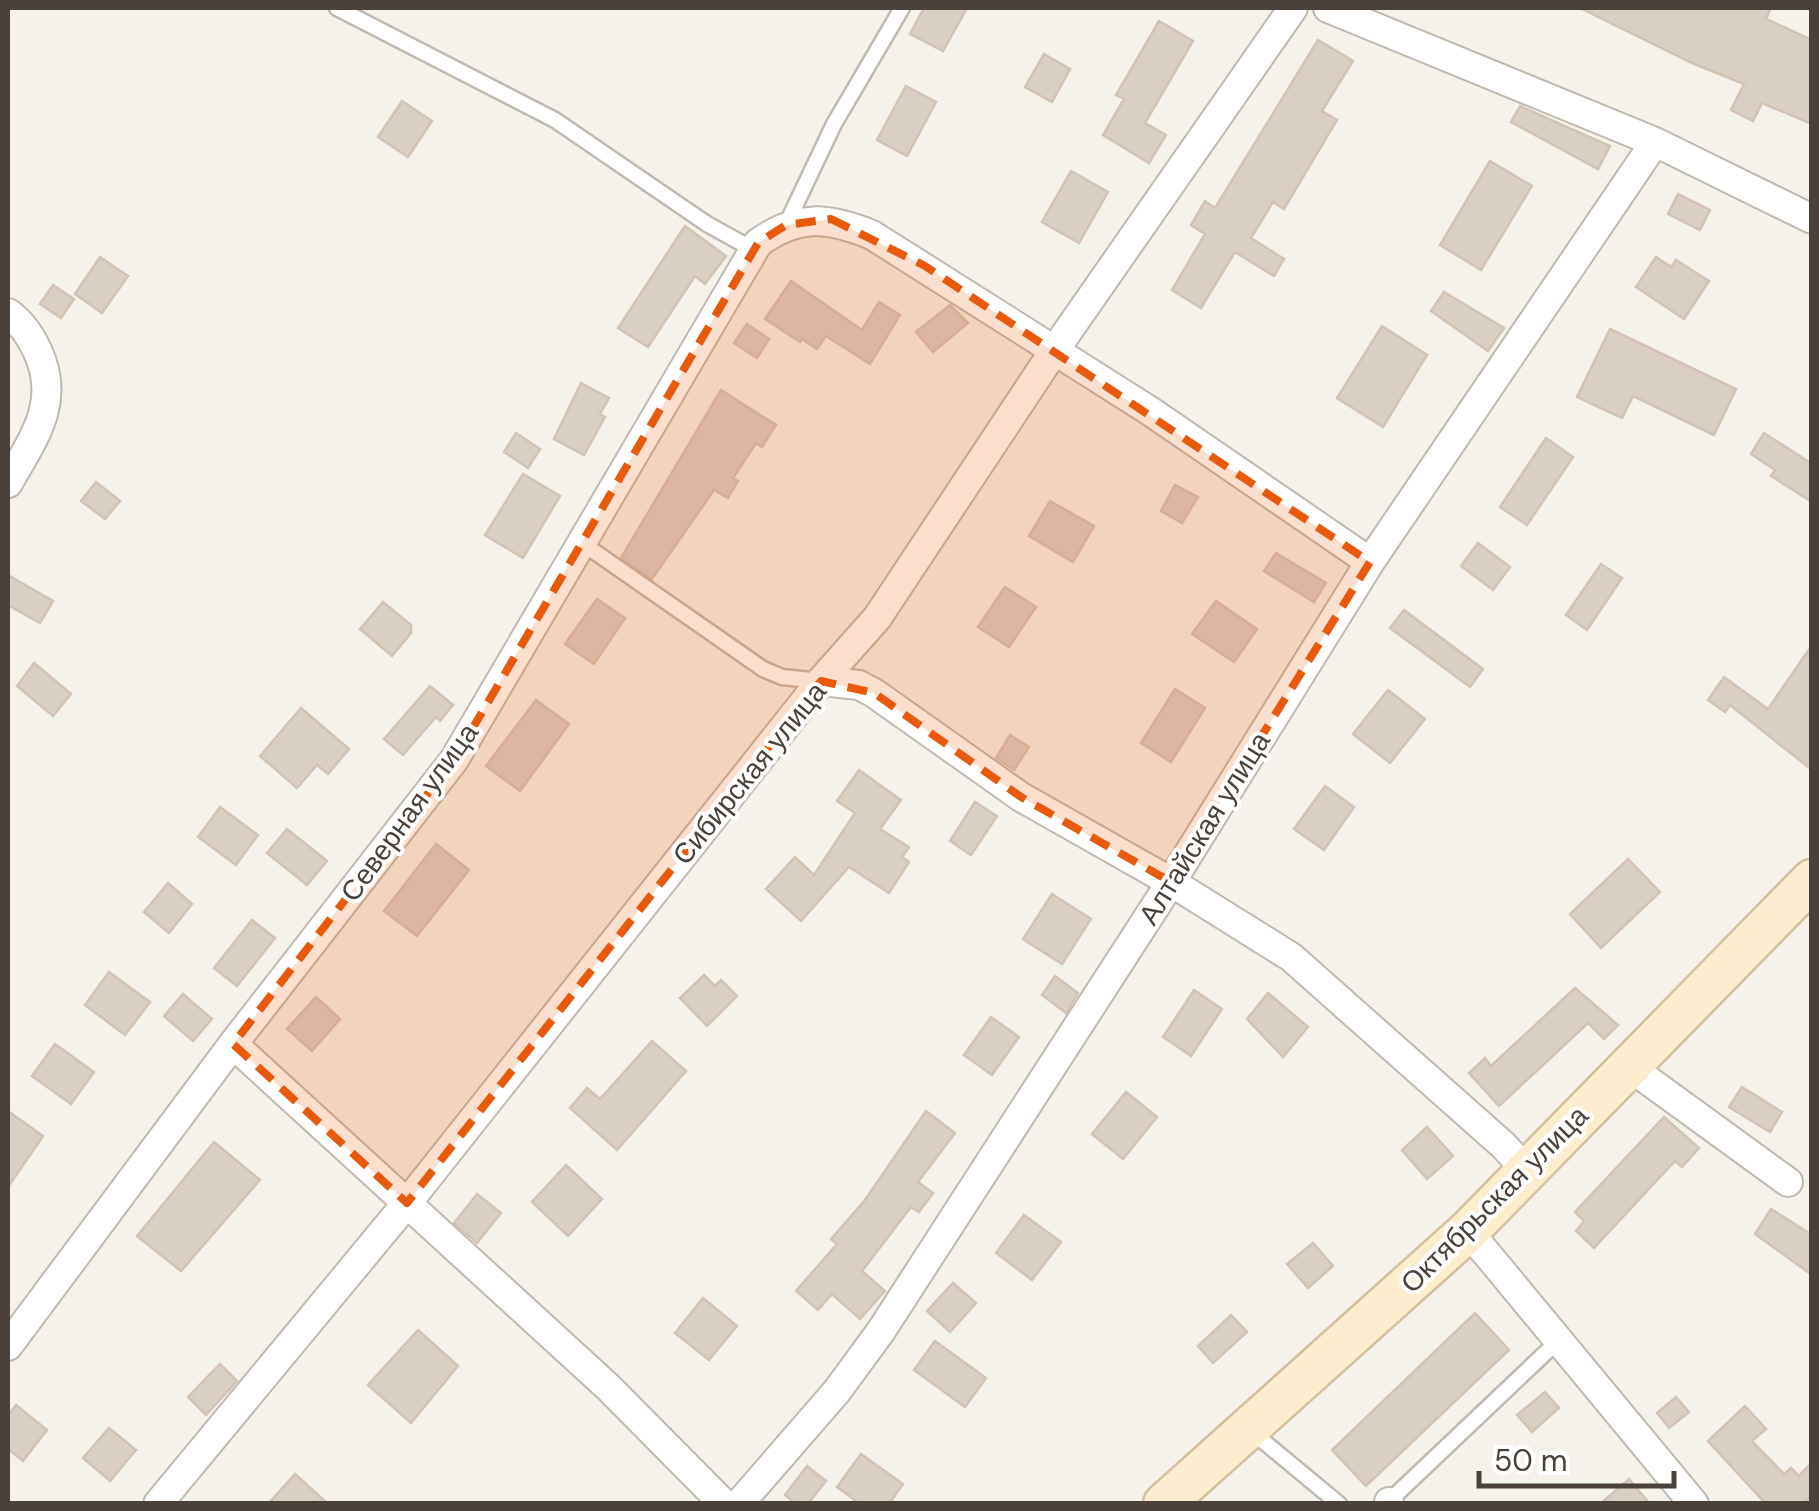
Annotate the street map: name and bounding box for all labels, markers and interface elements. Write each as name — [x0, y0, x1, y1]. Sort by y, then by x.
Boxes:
street label: Сибирская улица — [664, 674, 835, 872]
street label: Северная улица — [332, 715, 487, 909]
street label: Алтайская улица — [1130, 724, 1279, 932]
street label: Октябрьская улица — [1393, 1097, 1596, 1301]
scale bar — [1479, 1426, 1674, 1488]
text: 50 m — [1494, 1441, 1568, 1480]

